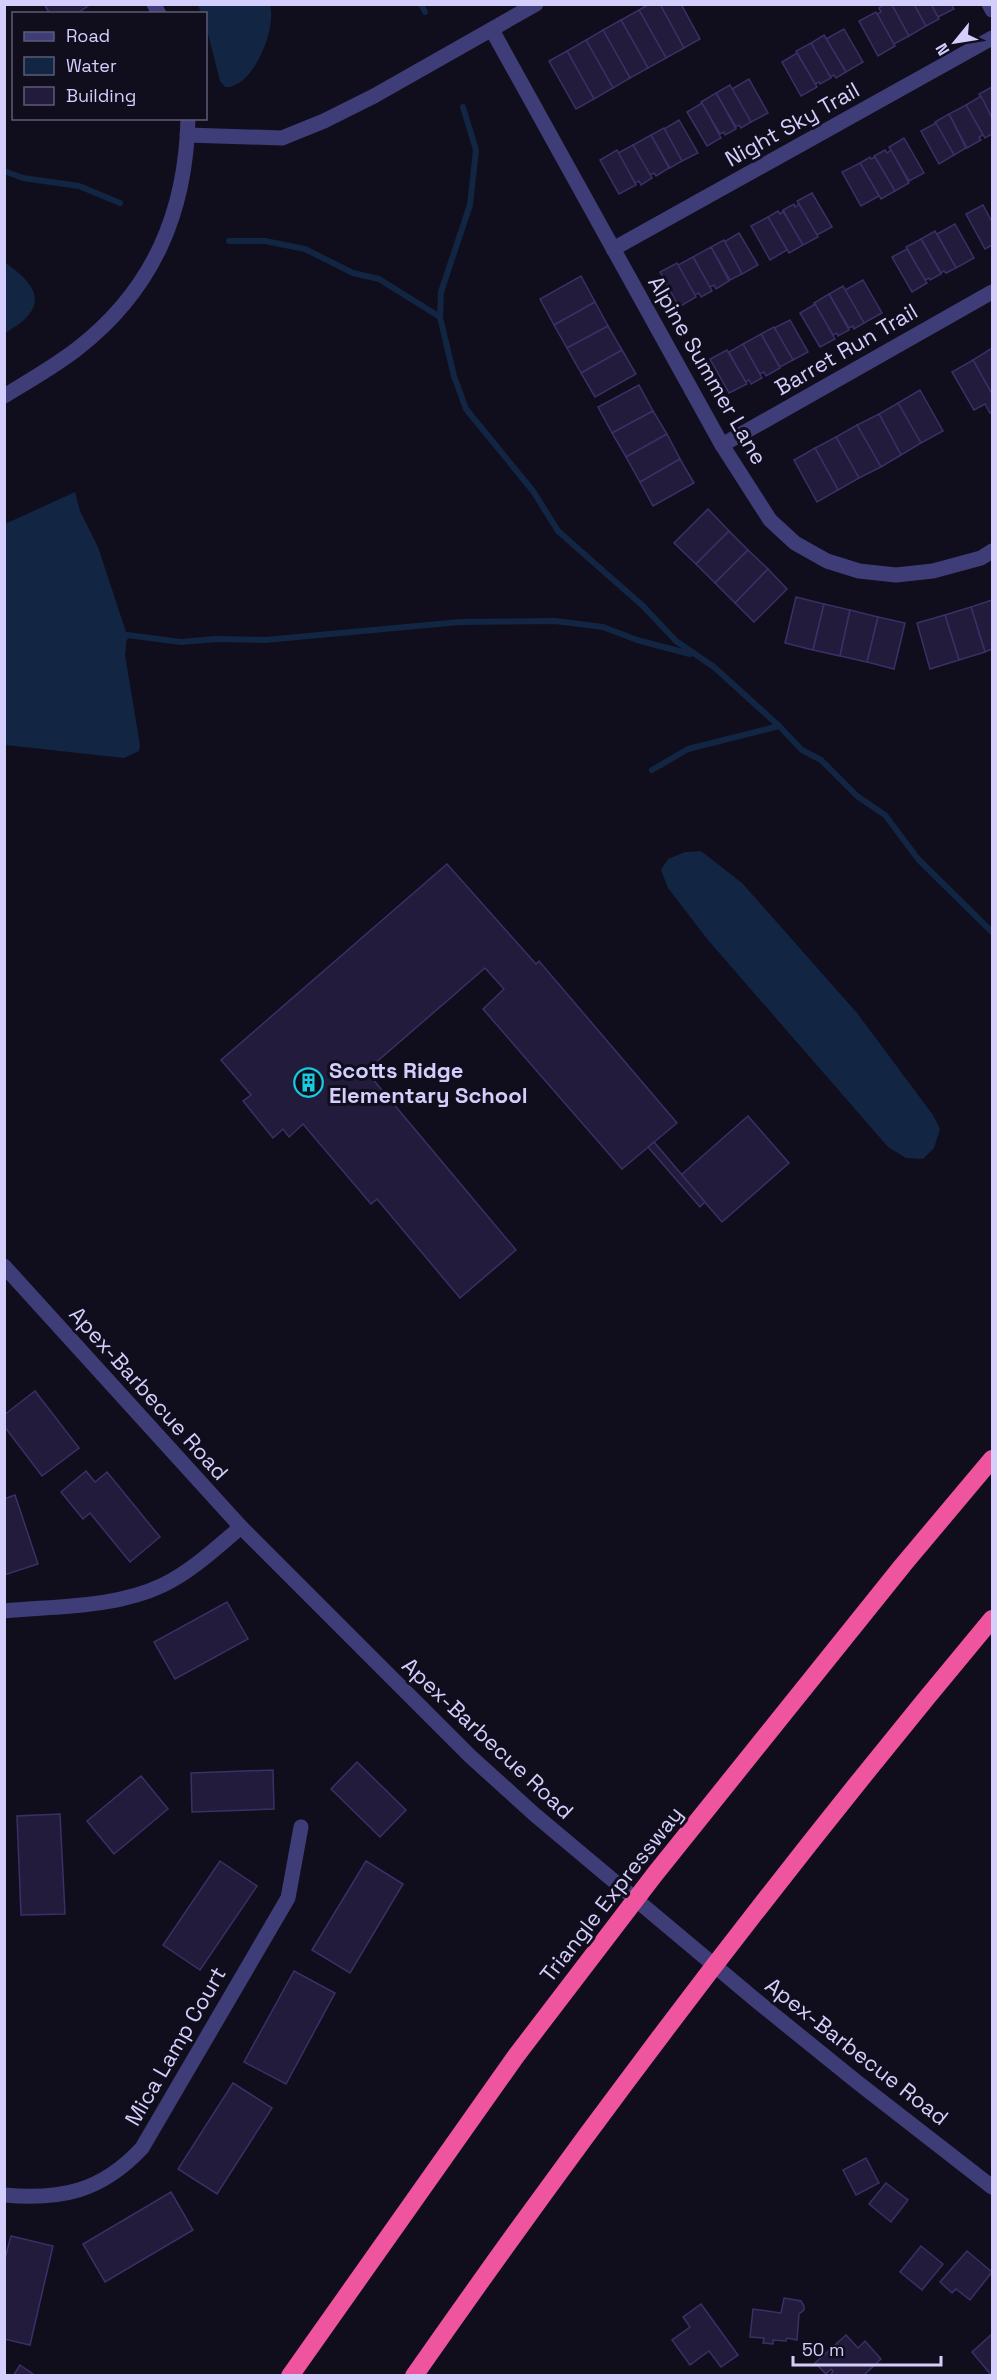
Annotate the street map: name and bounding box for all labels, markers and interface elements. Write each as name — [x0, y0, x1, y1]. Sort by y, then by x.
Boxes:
legend — [12, 12, 207, 120]
north arrow — [925, 12, 985, 72]
text: Road — [66, 24, 110, 47]
text: N — [931, 39, 954, 59]
text: Water — [66, 54, 117, 77]
street label: Night Sky Trail — [720, 76, 864, 172]
text: Building — [66, 84, 136, 107]
street label: Alpine Summer Lane — [642, 270, 774, 470]
street label: Barret Run Trail — [770, 297, 922, 401]
place label: Scotts Ridge Elementary School — [329, 1056, 528, 1109]
building icon: Scotts Ridge Elementary School — [292, 1067, 324, 1099]
street label: Apex-Barbecue Road — [63, 1300, 235, 1486]
street label: Apex-Barbecue Road — [396, 1651, 580, 1825]
street label: Triangle Expressway — [533, 1800, 689, 1988]
street label: Mica Lamp Court — [118, 1962, 232, 2130]
street label: Apex-Barbecue Road — [760, 1971, 954, 2131]
scale bar — [793, 2329, 942, 2367]
text: 50 m — [802, 2338, 844, 2361]

